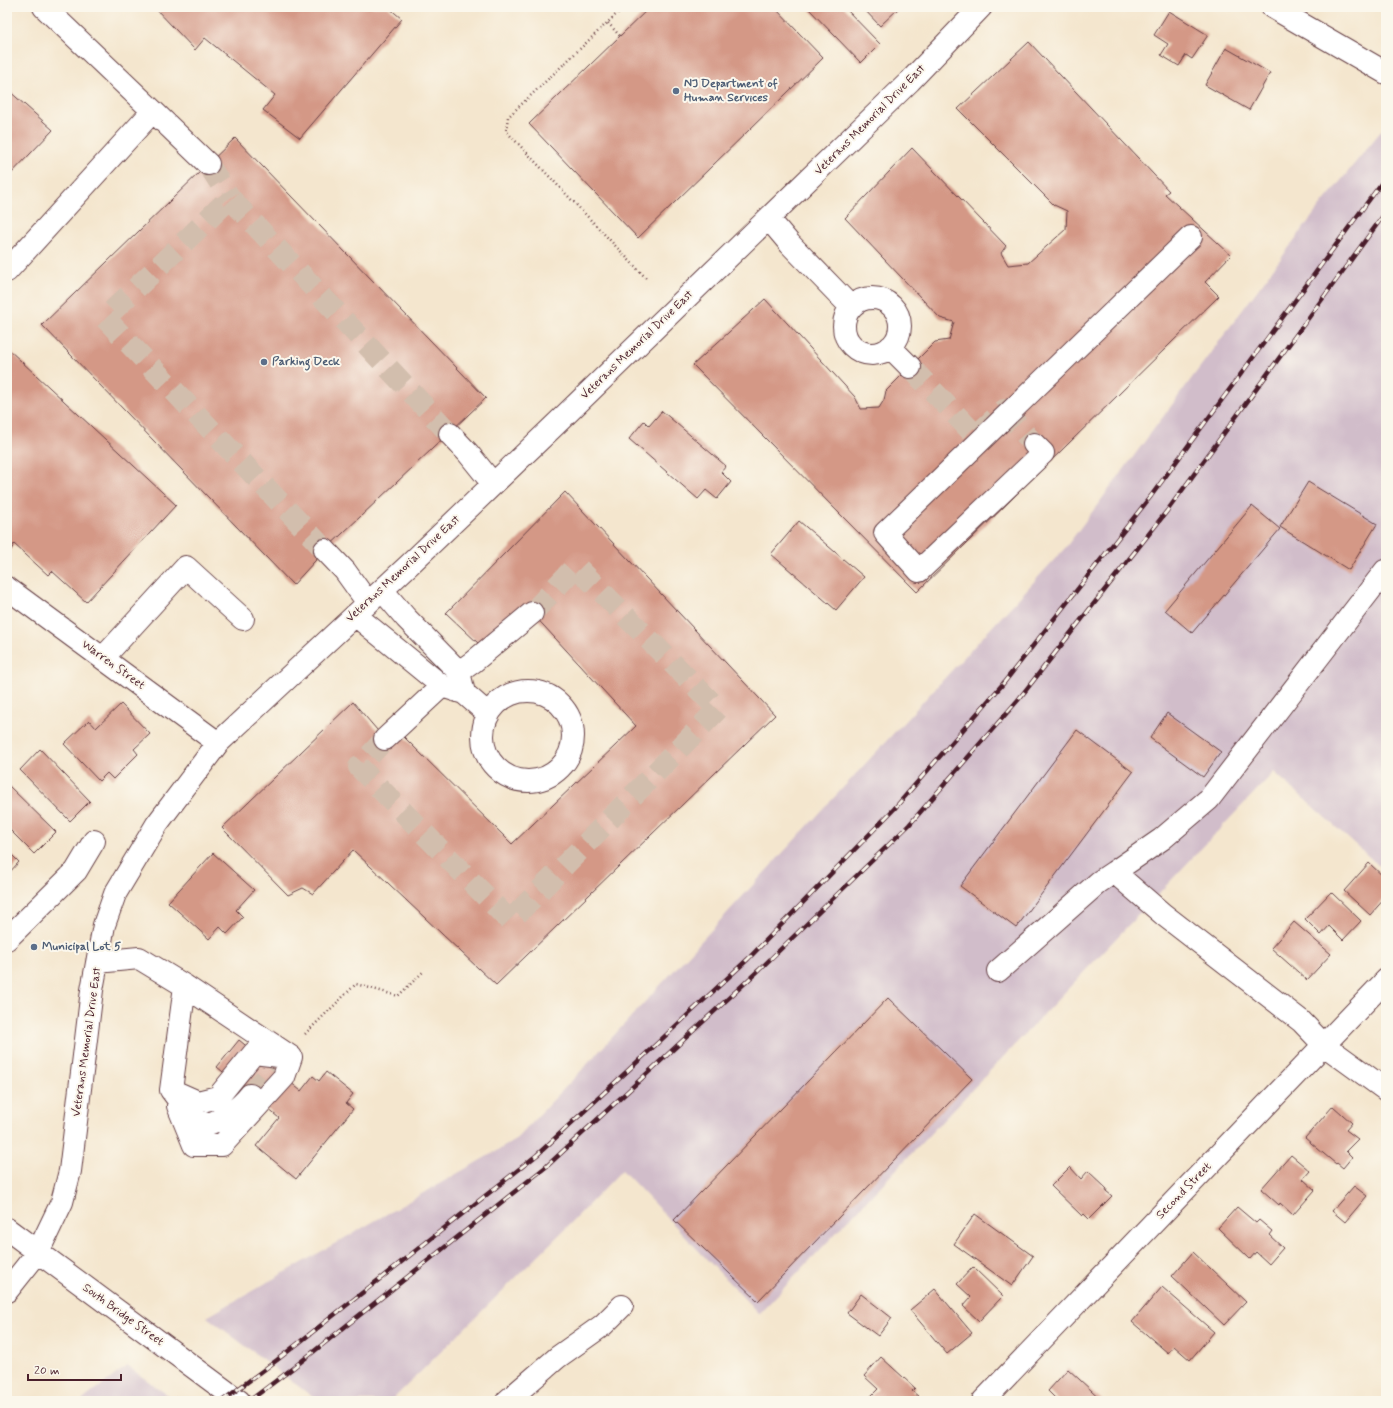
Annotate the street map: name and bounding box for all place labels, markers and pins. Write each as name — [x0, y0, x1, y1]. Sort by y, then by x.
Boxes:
place label: NJ Department of Human Services — [684, 76, 779, 106]
marker: NJ Department of Human Services — [671, 86, 681, 96]
place label: Parking Deck — [272, 354, 340, 371]
marker: Parking Deck — [259, 357, 269, 367]
place label: Municipal Lot 5 — [42, 939, 122, 955]
marker: Municipal Lot 5 — [29, 942, 39, 952]

